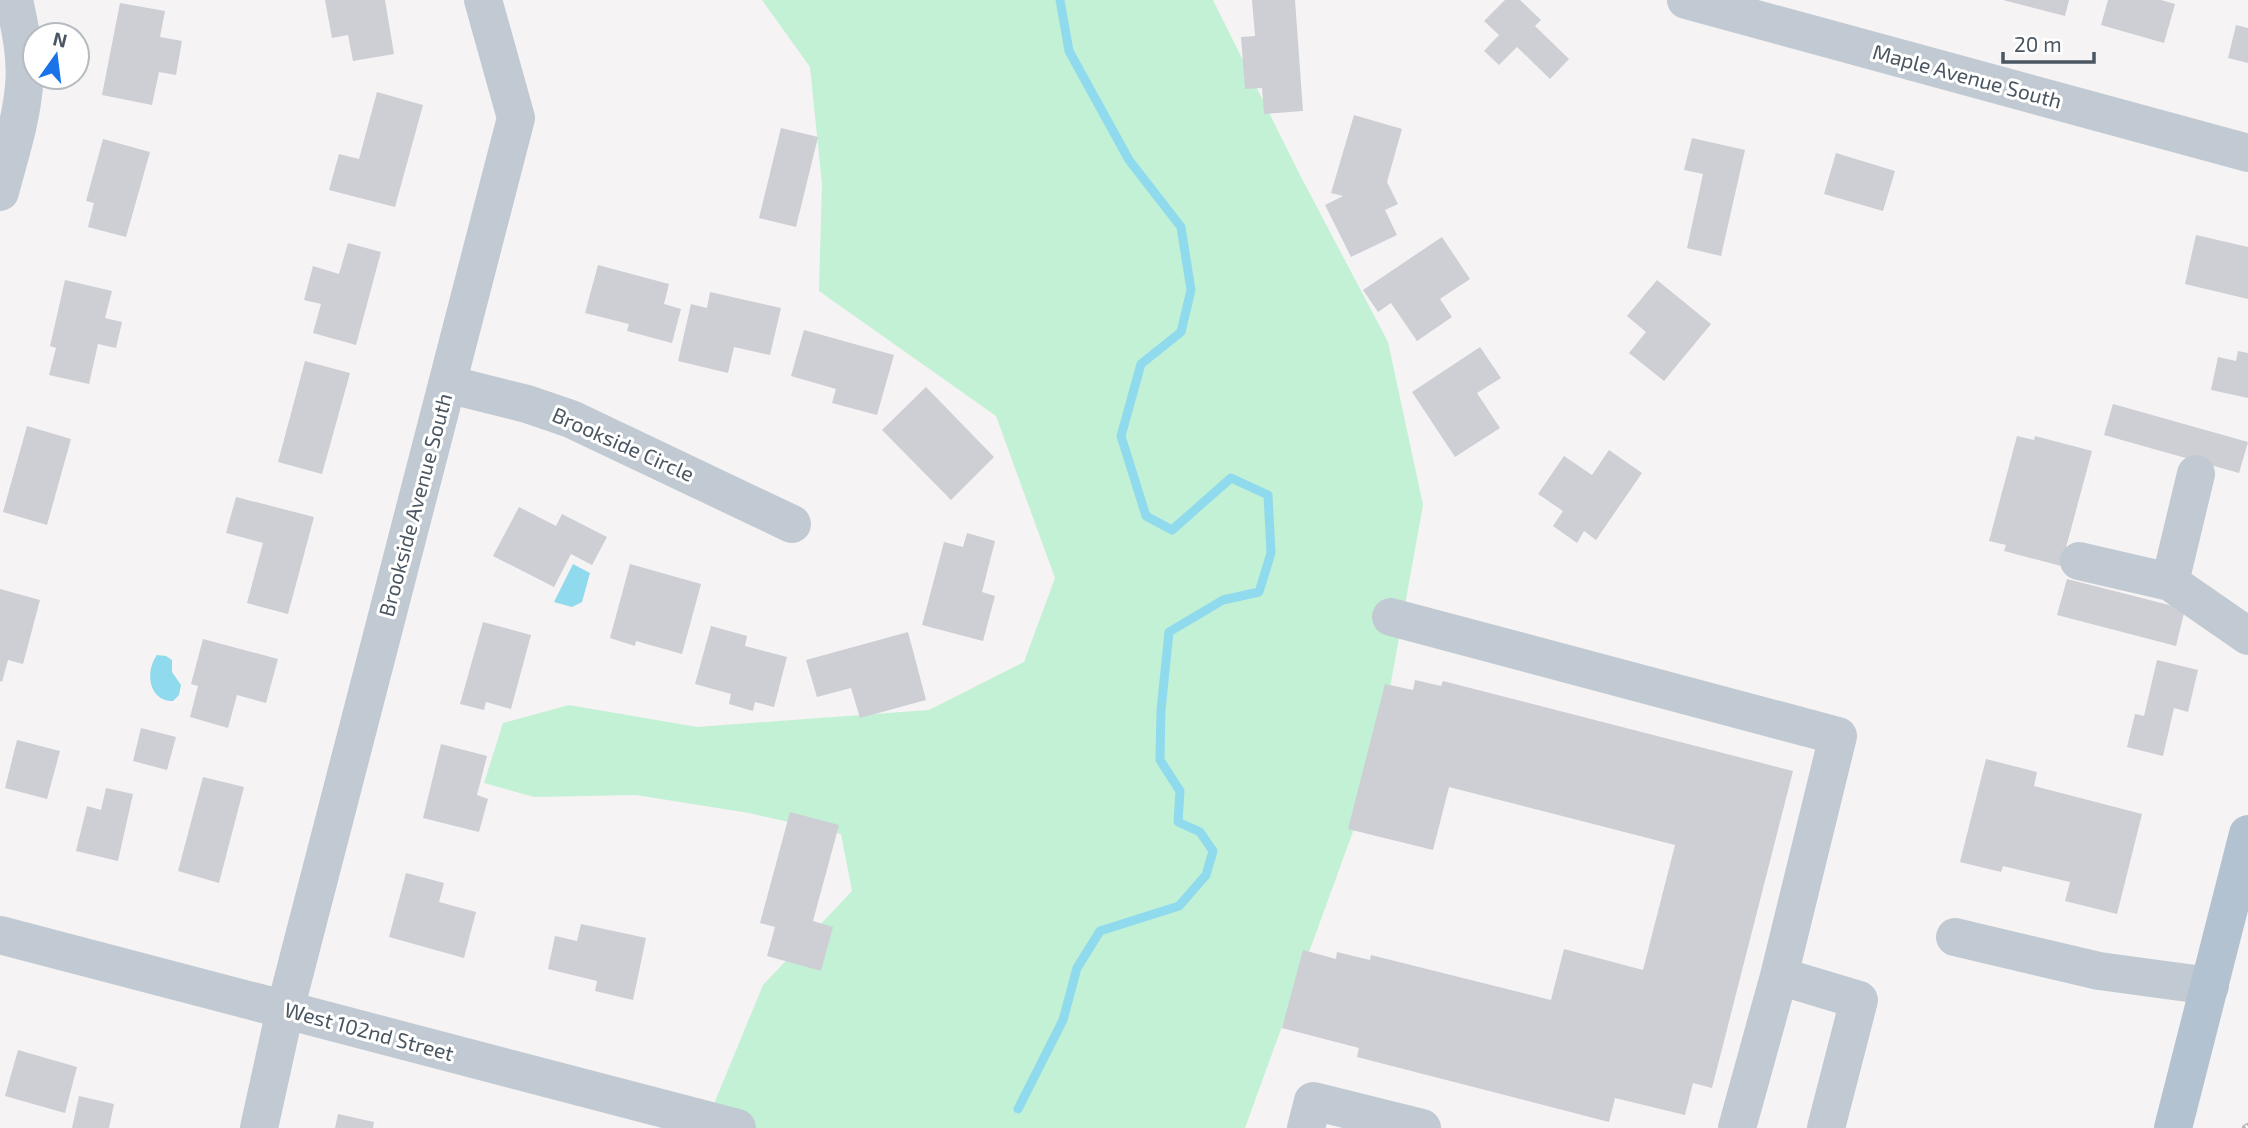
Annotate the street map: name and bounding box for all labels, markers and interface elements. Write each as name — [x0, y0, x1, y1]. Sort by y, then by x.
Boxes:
north arrow — [21, 21, 91, 91]
scale bar — [2003, 21, 2094, 65]
text: N — [51, 26, 70, 52]
text: 20 m — [2014, 31, 2062, 56]
street label: Maple Avenue South — [1870, 38, 2065, 113]
street label: Brookside Avenue South — [373, 390, 456, 619]
street label: Brookside Circle — [549, 401, 698, 486]
street label: West 102nd Street — [282, 996, 457, 1065]

